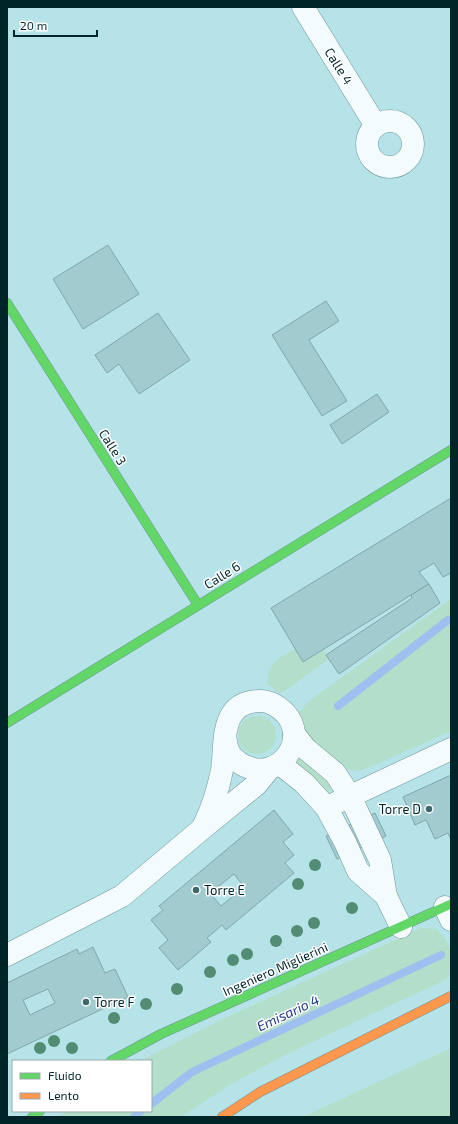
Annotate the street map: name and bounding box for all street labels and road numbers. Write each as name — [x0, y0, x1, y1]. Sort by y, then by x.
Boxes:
street label: Calle 4 — [322, 45, 356, 87]
street label: Calle 3 — [96, 426, 130, 468]
street label: Calle 6 — [201, 558, 243, 592]
street label: Ingeniero Miglierini — [220, 939, 330, 999]

